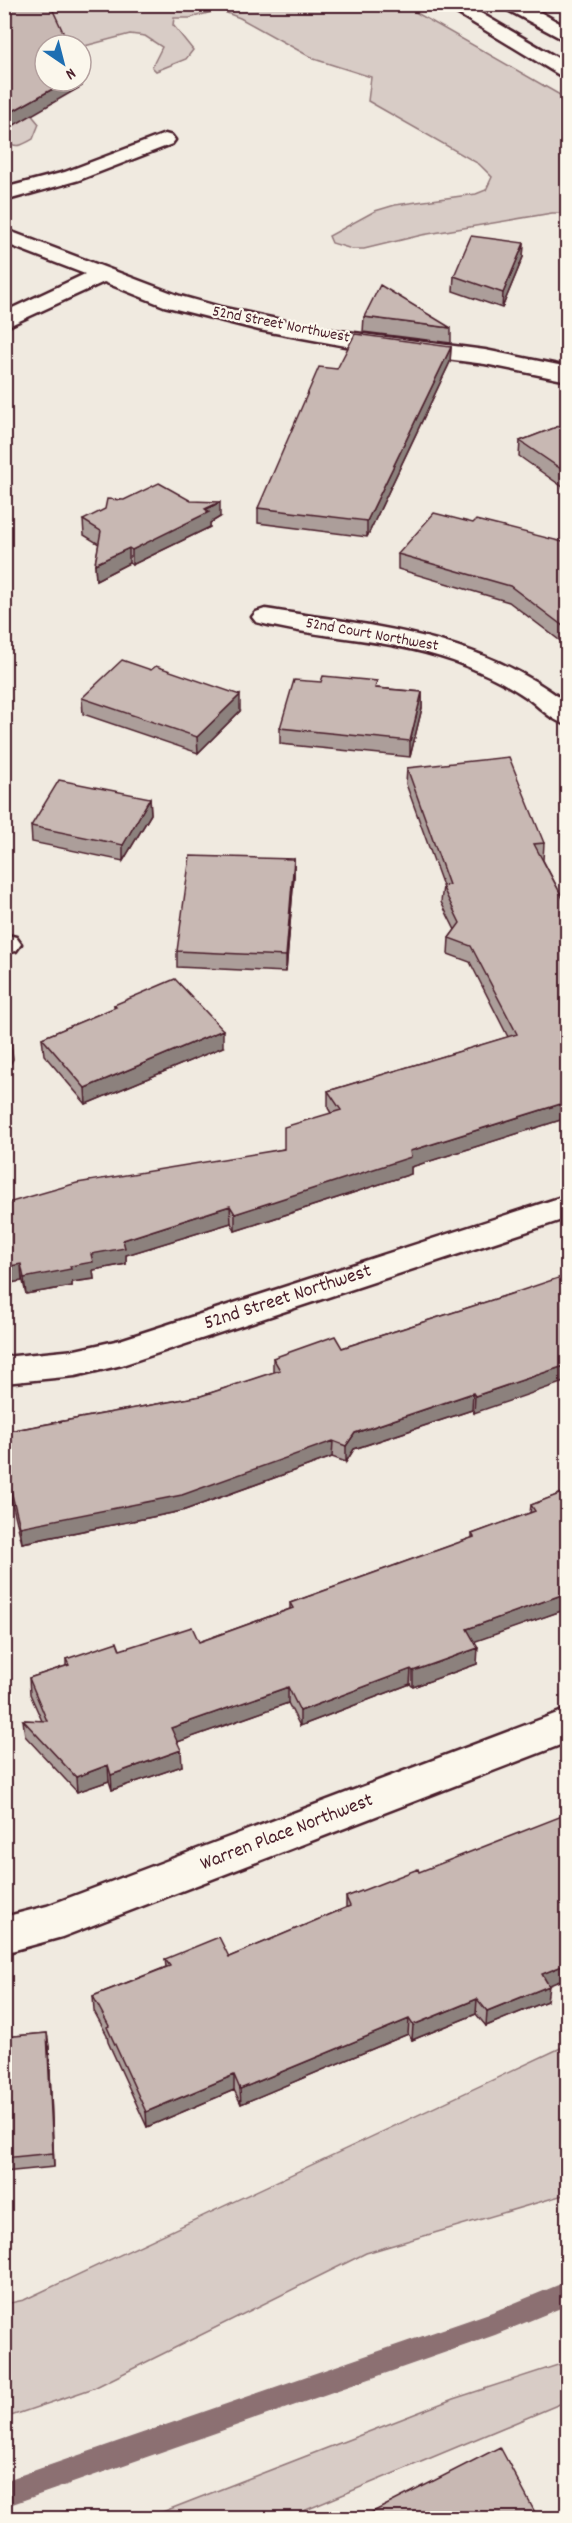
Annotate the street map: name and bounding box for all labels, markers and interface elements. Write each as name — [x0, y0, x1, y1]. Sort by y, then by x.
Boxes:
north arrow — [33, 33, 93, 93]
text: N — [60, 62, 80, 85]
street label: 52nd Street Northwest — [210, 300, 352, 350]
street label: 52nd Court Northwest — [304, 612, 440, 658]
street label: 52nd Street Northwest — [201, 1258, 375, 1338]
street label: Warren Place Northwest — [196, 1787, 378, 1879]

